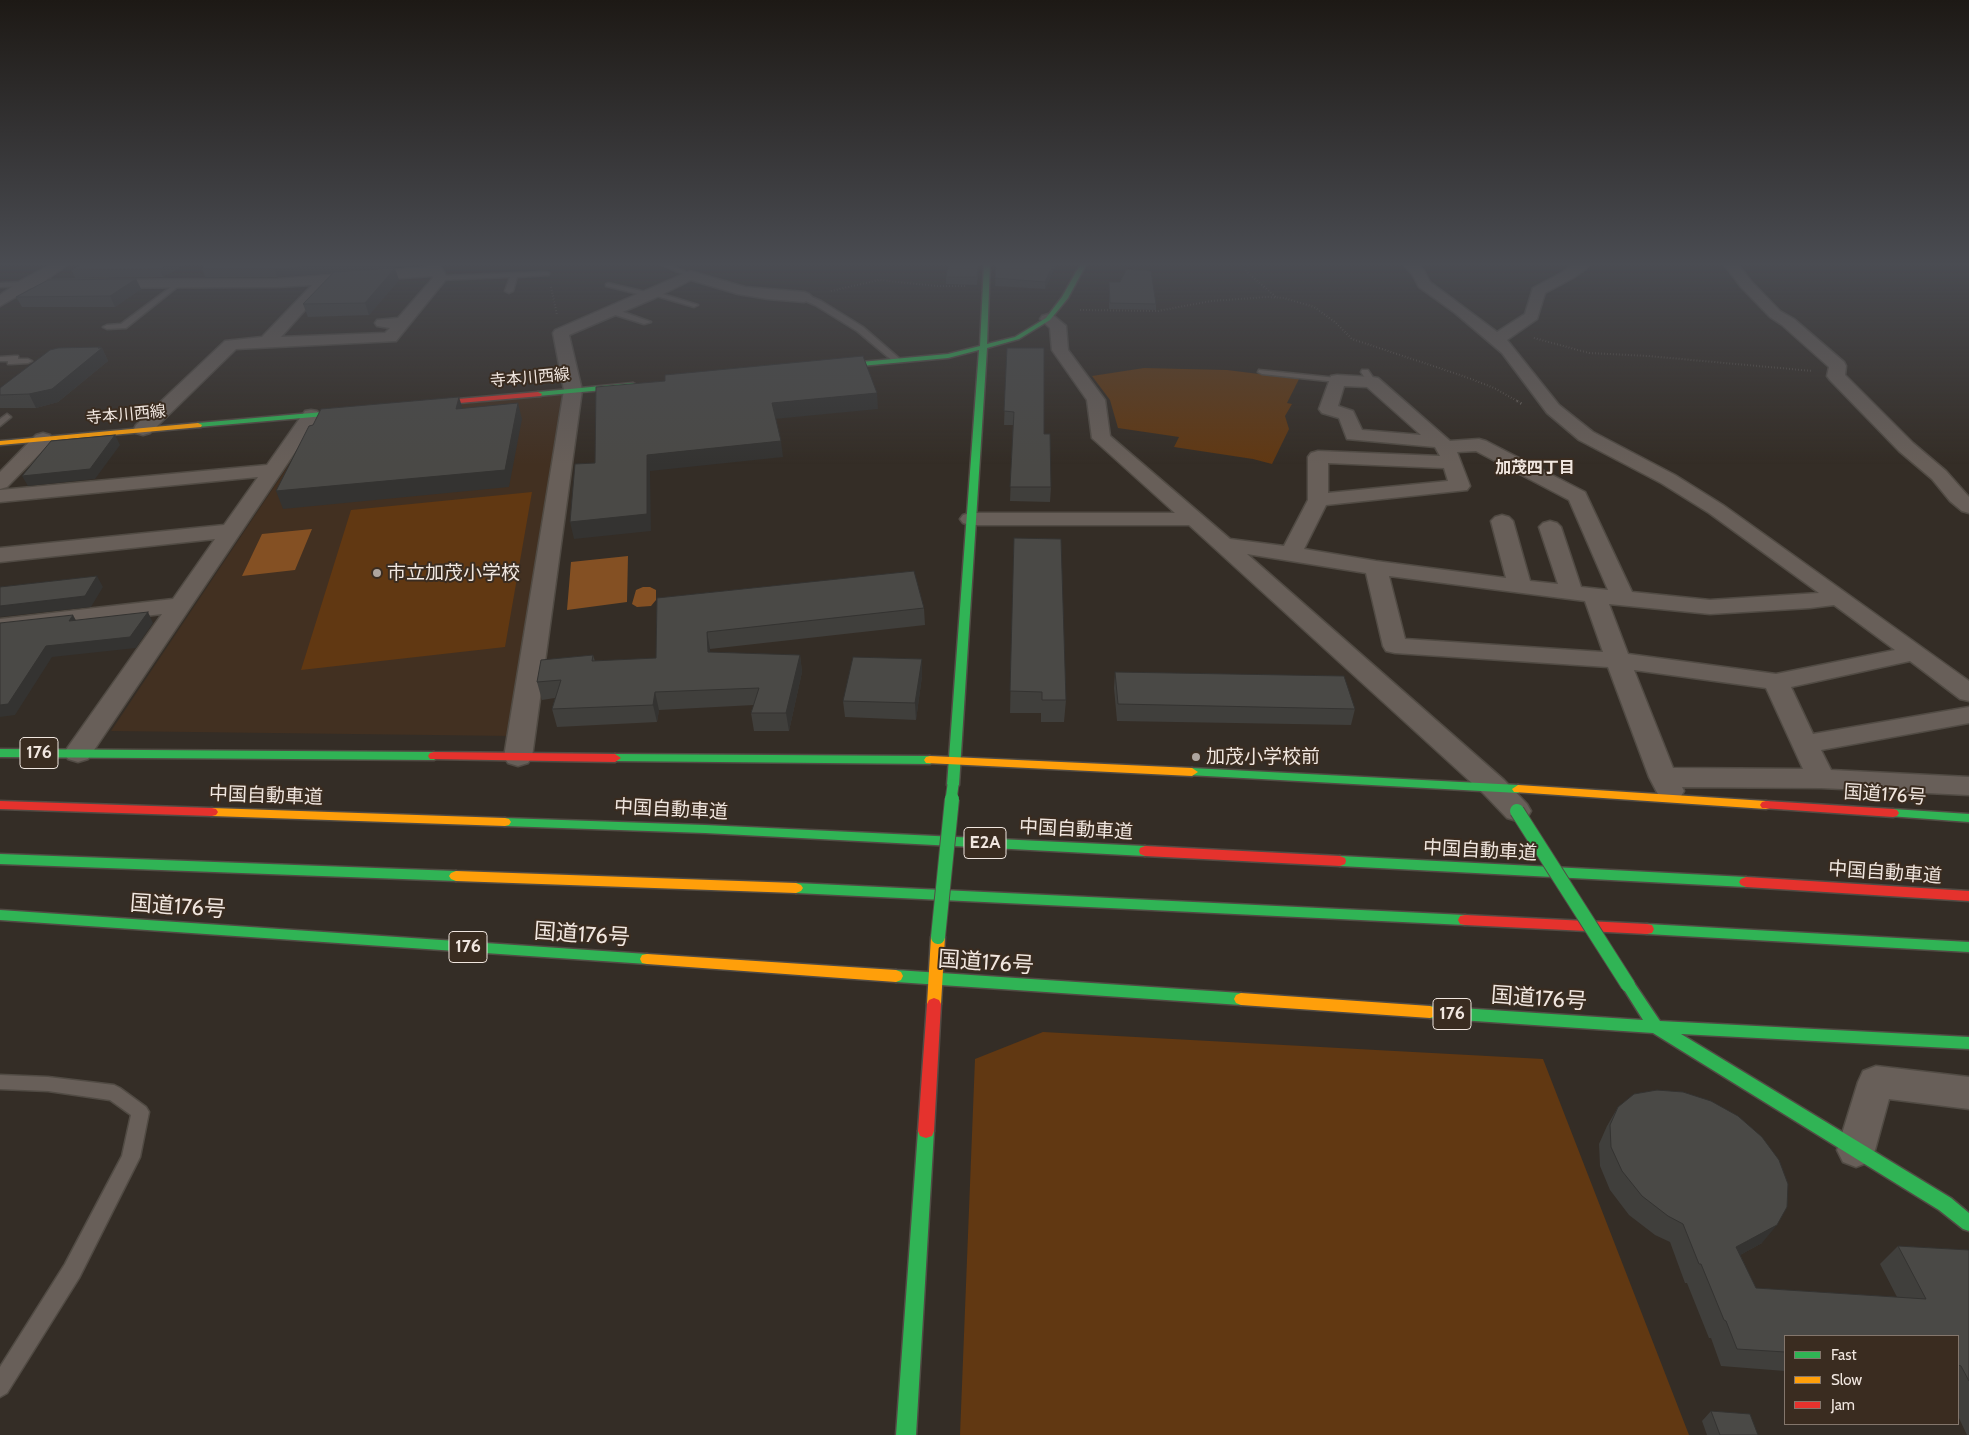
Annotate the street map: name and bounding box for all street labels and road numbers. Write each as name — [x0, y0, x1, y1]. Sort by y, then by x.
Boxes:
street label: 寺本川西線 — [489, 365, 571, 391]
street label: 寺本川西線 — [85, 402, 167, 428]
road number: 176 — [20, 738, 58, 768]
street label: 国道176号 — [1843, 781, 1927, 809]
street label: 中国自動車道 — [209, 783, 323, 809]
street label: 中国自動車道 — [613, 796, 729, 824]
street label: 中国自動車道 — [1018, 816, 1134, 844]
road number: E2A — [964, 828, 1006, 858]
street label: 中国自動車道 — [1422, 837, 1538, 865]
street label: 中国自動車道 — [1827, 858, 1943, 888]
street label: 国道176号 — [129, 890, 227, 924]
street label: 国道176号 — [533, 918, 631, 952]
road number: 176 — [449, 932, 487, 962]
street label: 国道176号 — [937, 946, 1035, 980]
street label: 国道176号 — [1490, 982, 1588, 1016]
road number: 176 — [1433, 999, 1471, 1030]

